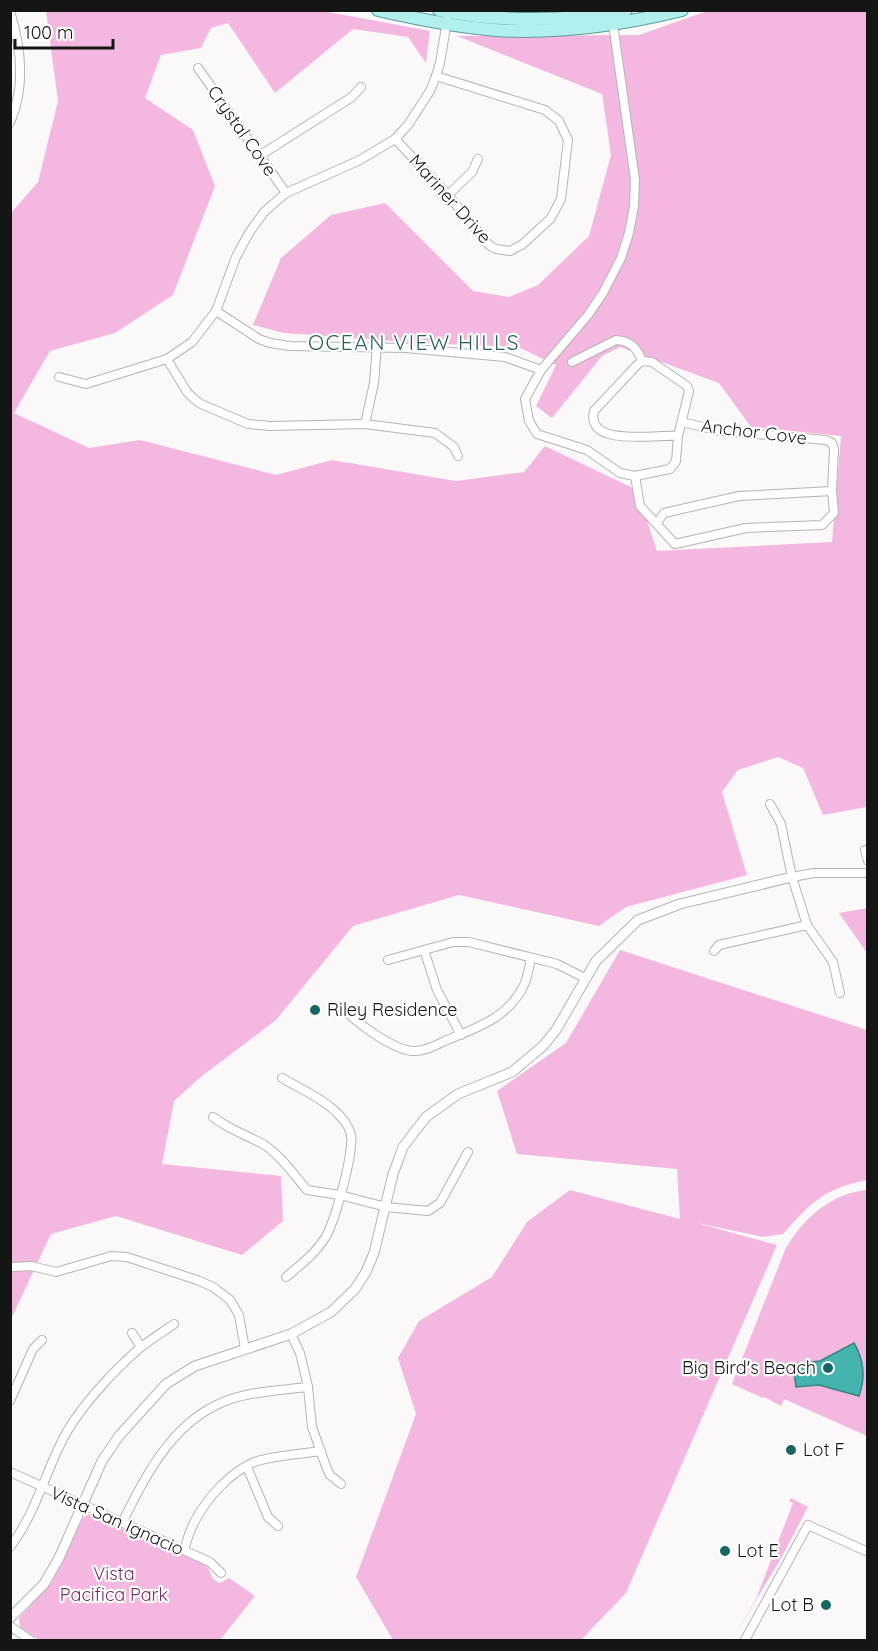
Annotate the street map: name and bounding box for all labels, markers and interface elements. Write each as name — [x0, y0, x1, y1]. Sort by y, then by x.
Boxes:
scale bar — [15, 12, 112, 50]
text: 100 m — [24, 21, 73, 44]
street label: Crystal Cove — [203, 81, 282, 180]
street label: Mariner Drive — [404, 149, 496, 248]
district label: OCEAN VIEW HILLS — [308, 329, 520, 355]
street label: Anchor Cove — [700, 414, 808, 449]
place label: Riley Residence — [327, 998, 458, 1021]
marker: Riley Residence — [308, 1003, 322, 1017]
place label: Big Bird's Beach — [682, 1356, 816, 1379]
marker: Big Bird's Beach — [821, 1361, 835, 1375]
place label: Lot F — [803, 1438, 845, 1461]
marker: Lot F — [784, 1443, 798, 1457]
street label: Vista San Ignacio — [47, 1481, 187, 1560]
place label: Lot E — [737, 1539, 779, 1562]
marker: Lot E — [718, 1544, 732, 1558]
park label: Vista Pacifica Park — [60, 1562, 168, 1606]
place label: Lot B — [771, 1593, 814, 1616]
marker: Lot B — [819, 1598, 833, 1612]

